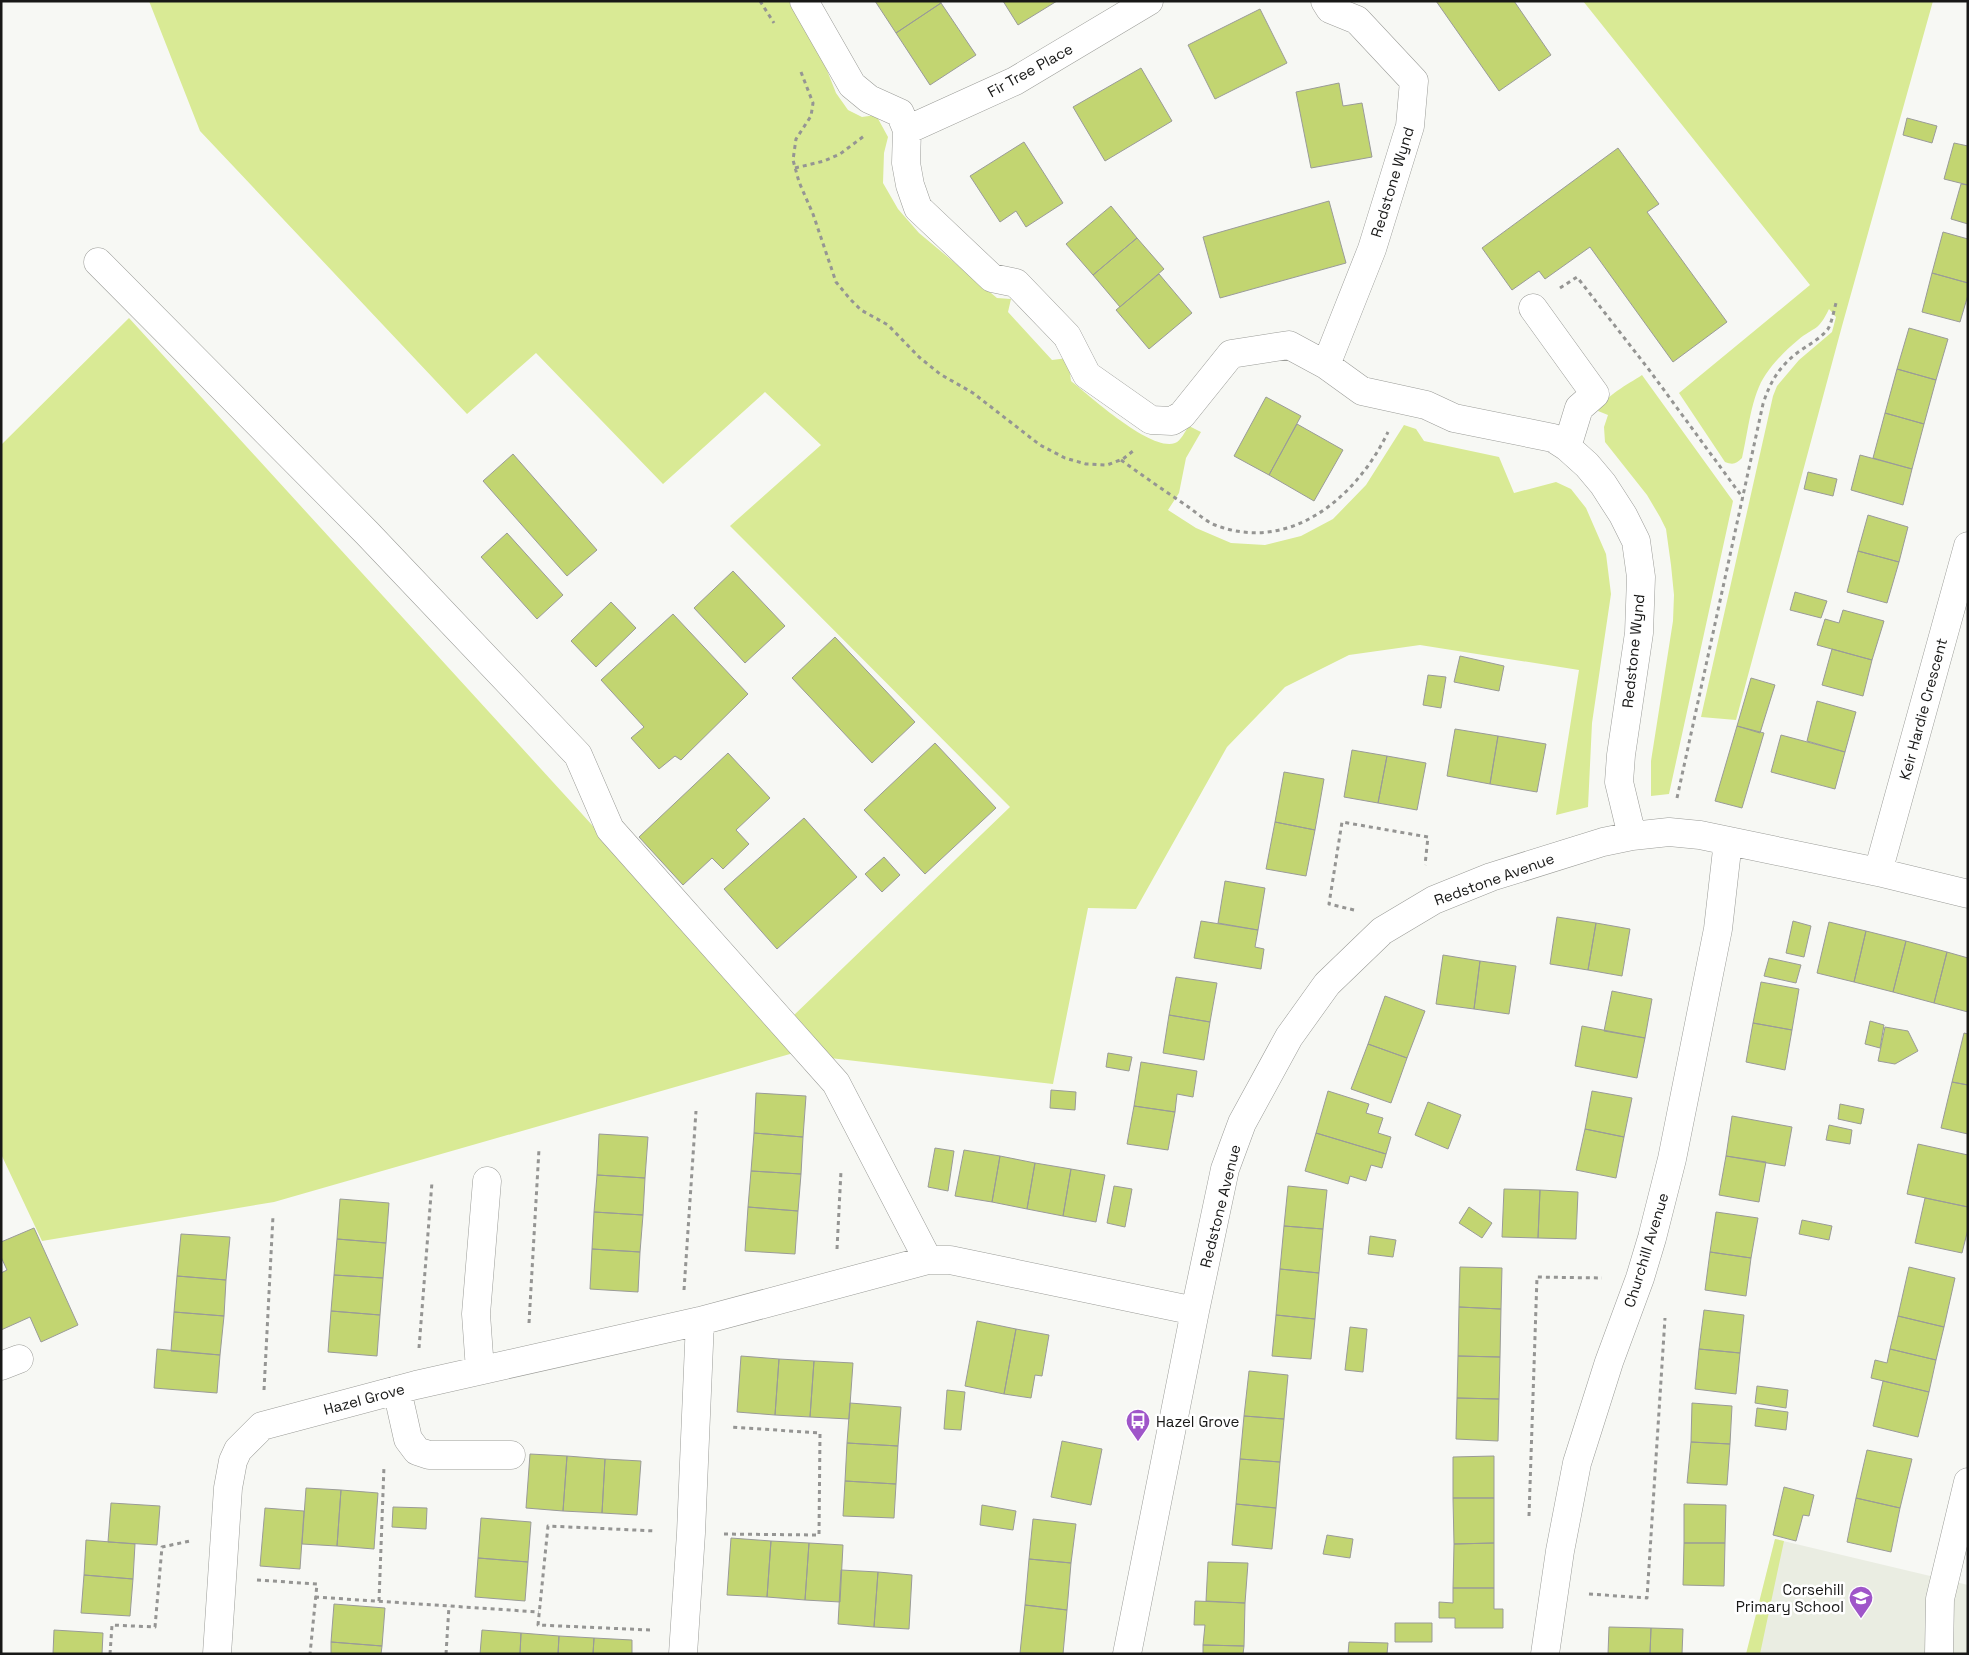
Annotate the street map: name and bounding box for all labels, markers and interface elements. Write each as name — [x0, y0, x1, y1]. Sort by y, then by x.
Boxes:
street label: Fir Tree Place — [984, 39, 1076, 101]
street label: Redstone Wynd — [1366, 124, 1418, 240]
street label: Redstone Wynd — [1618, 593, 1648, 709]
street label: Keir Hardie Crescent — [1895, 636, 1951, 782]
street label: Redstone Avenue — [1431, 848, 1557, 910]
street label: Redstone Avenue — [1195, 1142, 1245, 1270]
street label: Churchill Avenue — [1620, 1190, 1673, 1310]
street label: Hazel Grove — [321, 1379, 407, 1419]
bus stop icon: Hazel Grove — [1125, 1408, 1151, 1442]
place label: Hazel Grove — [1156, 1412, 1239, 1431]
place label: Corsehill Primary School — [1736, 1580, 1844, 1616]
school or university icon: Corsehill Primary School — [1848, 1585, 1874, 1619]

